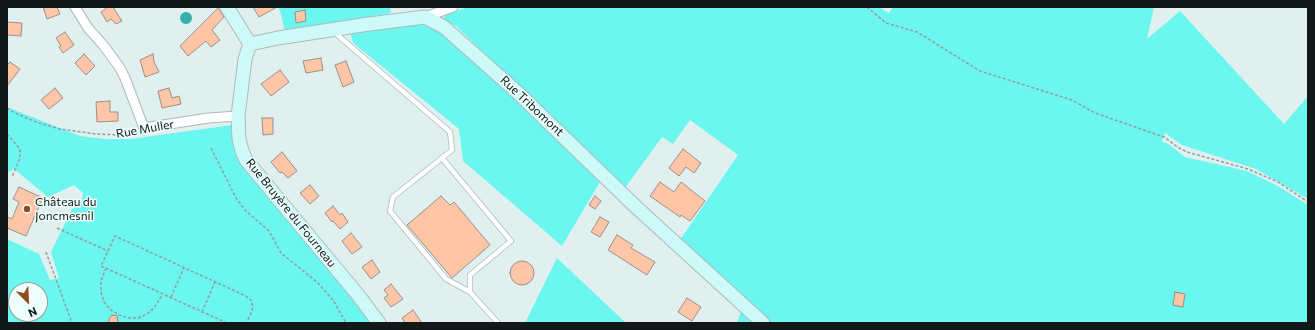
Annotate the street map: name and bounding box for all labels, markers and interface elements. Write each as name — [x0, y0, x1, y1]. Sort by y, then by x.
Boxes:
street label: Rue Tribomont — [497, 73, 567, 139]
street label: Rue Muller — [115, 117, 175, 141]
street label: Rue Bruyère du Fourneau — [243, 156, 339, 270]
place label: Château du Joncmesnil — [35, 195, 96, 223]
marker: Château du Joncmesnil — [22, 204, 32, 214]
north arrow — [8, 282, 48, 322]
text: N — [26, 305, 39, 320]

